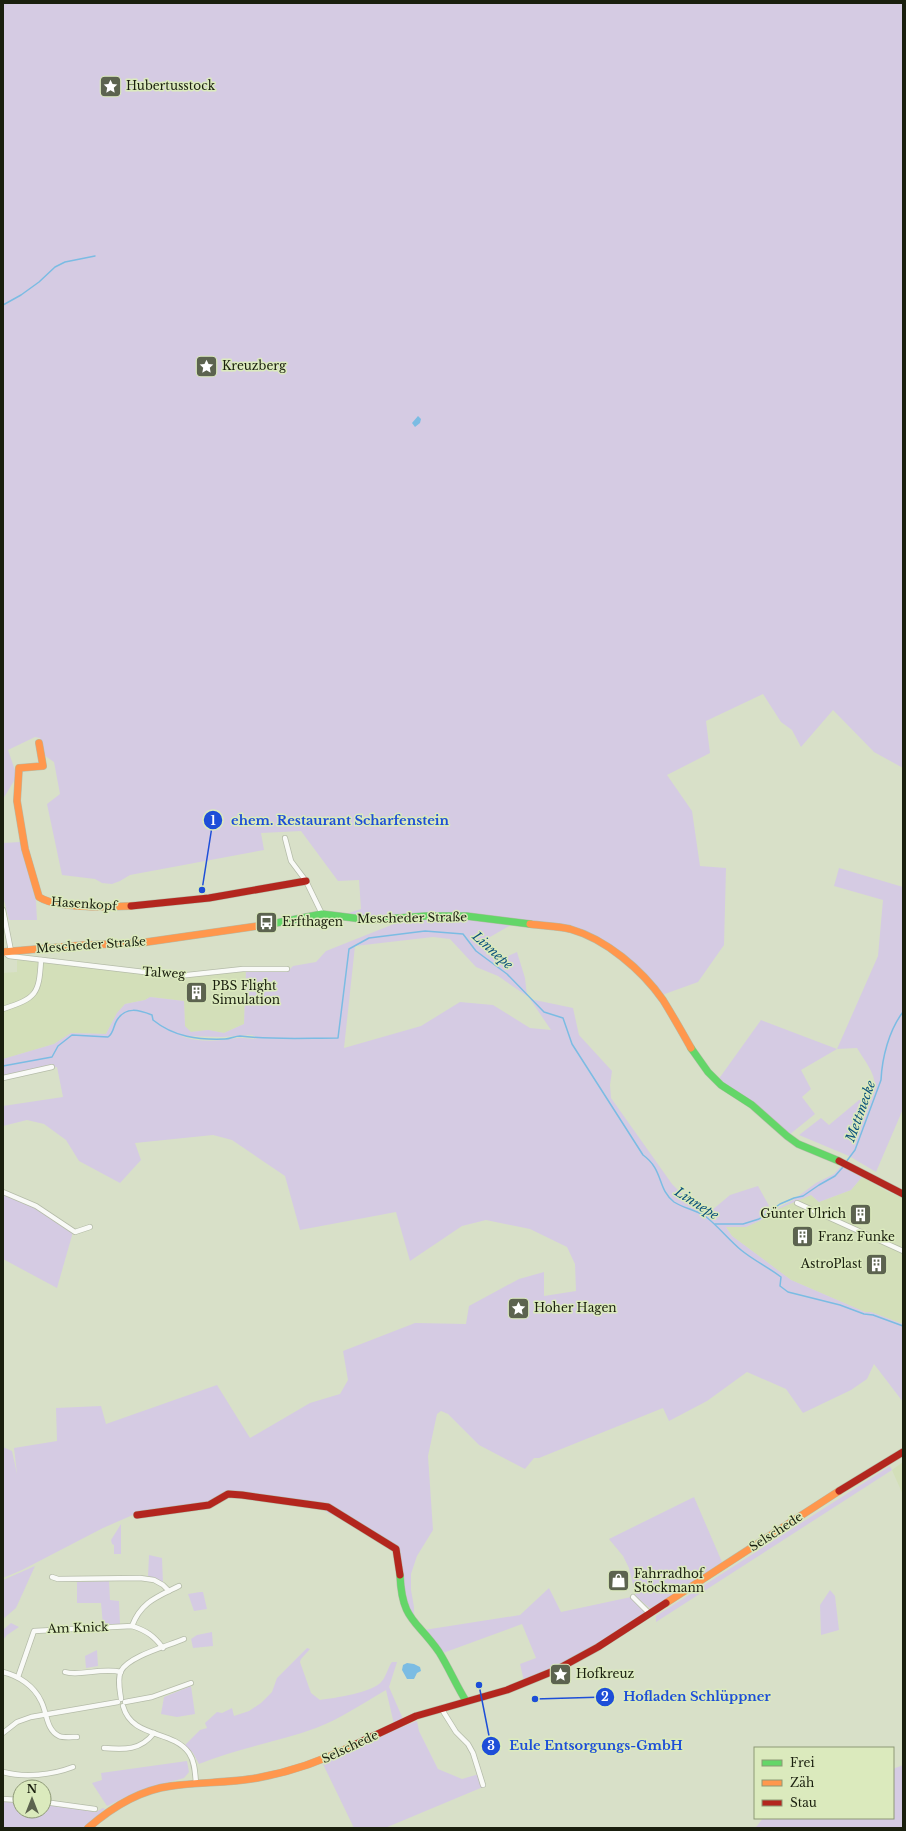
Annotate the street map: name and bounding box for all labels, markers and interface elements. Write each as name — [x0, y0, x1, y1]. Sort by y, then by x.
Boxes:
place icon: Hubertusstock — [98, 73, 124, 99]
place label: Hubertusstock — [126, 78, 216, 93]
place icon: Kreuzberg — [194, 353, 220, 379]
place label: Kreuzberg — [222, 358, 287, 373]
callout: ehem. Restaurant Scharfenstein — [203, 808, 457, 833]
text: ehem. Restaurant Scharfenstein — [231, 812, 450, 829]
text: 1 — [210, 813, 216, 828]
street label: Hasenkopf — [50, 894, 120, 913]
bus stop icon: Erfthagen — [253, 909, 279, 935]
street label: Mescheder Straße — [357, 909, 467, 926]
place label: Erfthagen — [282, 914, 343, 929]
water label: Linnepe — [468, 927, 517, 973]
street label: Mescheder Straße — [35, 933, 147, 956]
street label: Talweg — [142, 964, 187, 981]
place label: PBS Flight Simulation — [212, 978, 280, 1007]
building icon: PBS Flight Simulation — [183, 980, 209, 1006]
water label: Mettmecke — [841, 1078, 879, 1145]
water label: Linnepe — [671, 1183, 722, 1224]
building icon: Günter Ulrich — [848, 1201, 874, 1227]
place label: Günter Ulrich — [760, 1206, 846, 1221]
building icon: Franz Funke — [789, 1224, 815, 1250]
place label: Franz Funke — [818, 1229, 895, 1244]
building icon: AstroPlast — [864, 1251, 890, 1277]
place label: AstroPlast — [800, 1256, 862, 1271]
place icon: Hoher Hagen — [505, 1295, 531, 1321]
place label: Hoher Hagen — [534, 1300, 617, 1315]
street label: Selschede — [746, 1509, 805, 1554]
place label: Fahrradhof Stöckmann — [634, 1566, 706, 1595]
shop icon: Fahrradhof Stöckmann — [606, 1568, 632, 1594]
street label: Am Knick — [46, 1619, 109, 1636]
place icon: Hofkreuz — [548, 1661, 574, 1687]
place label: Hofkreuz — [576, 1666, 634, 1681]
callout: Hofladen Schlüppner — [595, 1684, 778, 1709]
text: Hofladen Schlüppner — [623, 1688, 771, 1705]
text: 2 — [601, 1689, 609, 1704]
street label: Selschede — [319, 1727, 380, 1766]
callout: Eule Entsorgungs-GmbH — [481, 1733, 691, 1758]
text: Eule Entsorgungs-GmbH — [509, 1737, 683, 1754]
text: 3 — [487, 1738, 495, 1753]
legend — [754, 1747, 894, 1819]
text: Frei — [790, 1755, 815, 1770]
text: Zäh — [790, 1775, 814, 1790]
north arrow — [12, 1779, 52, 1819]
text: N — [27, 1782, 38, 1796]
text: Stau — [790, 1795, 817, 1810]

